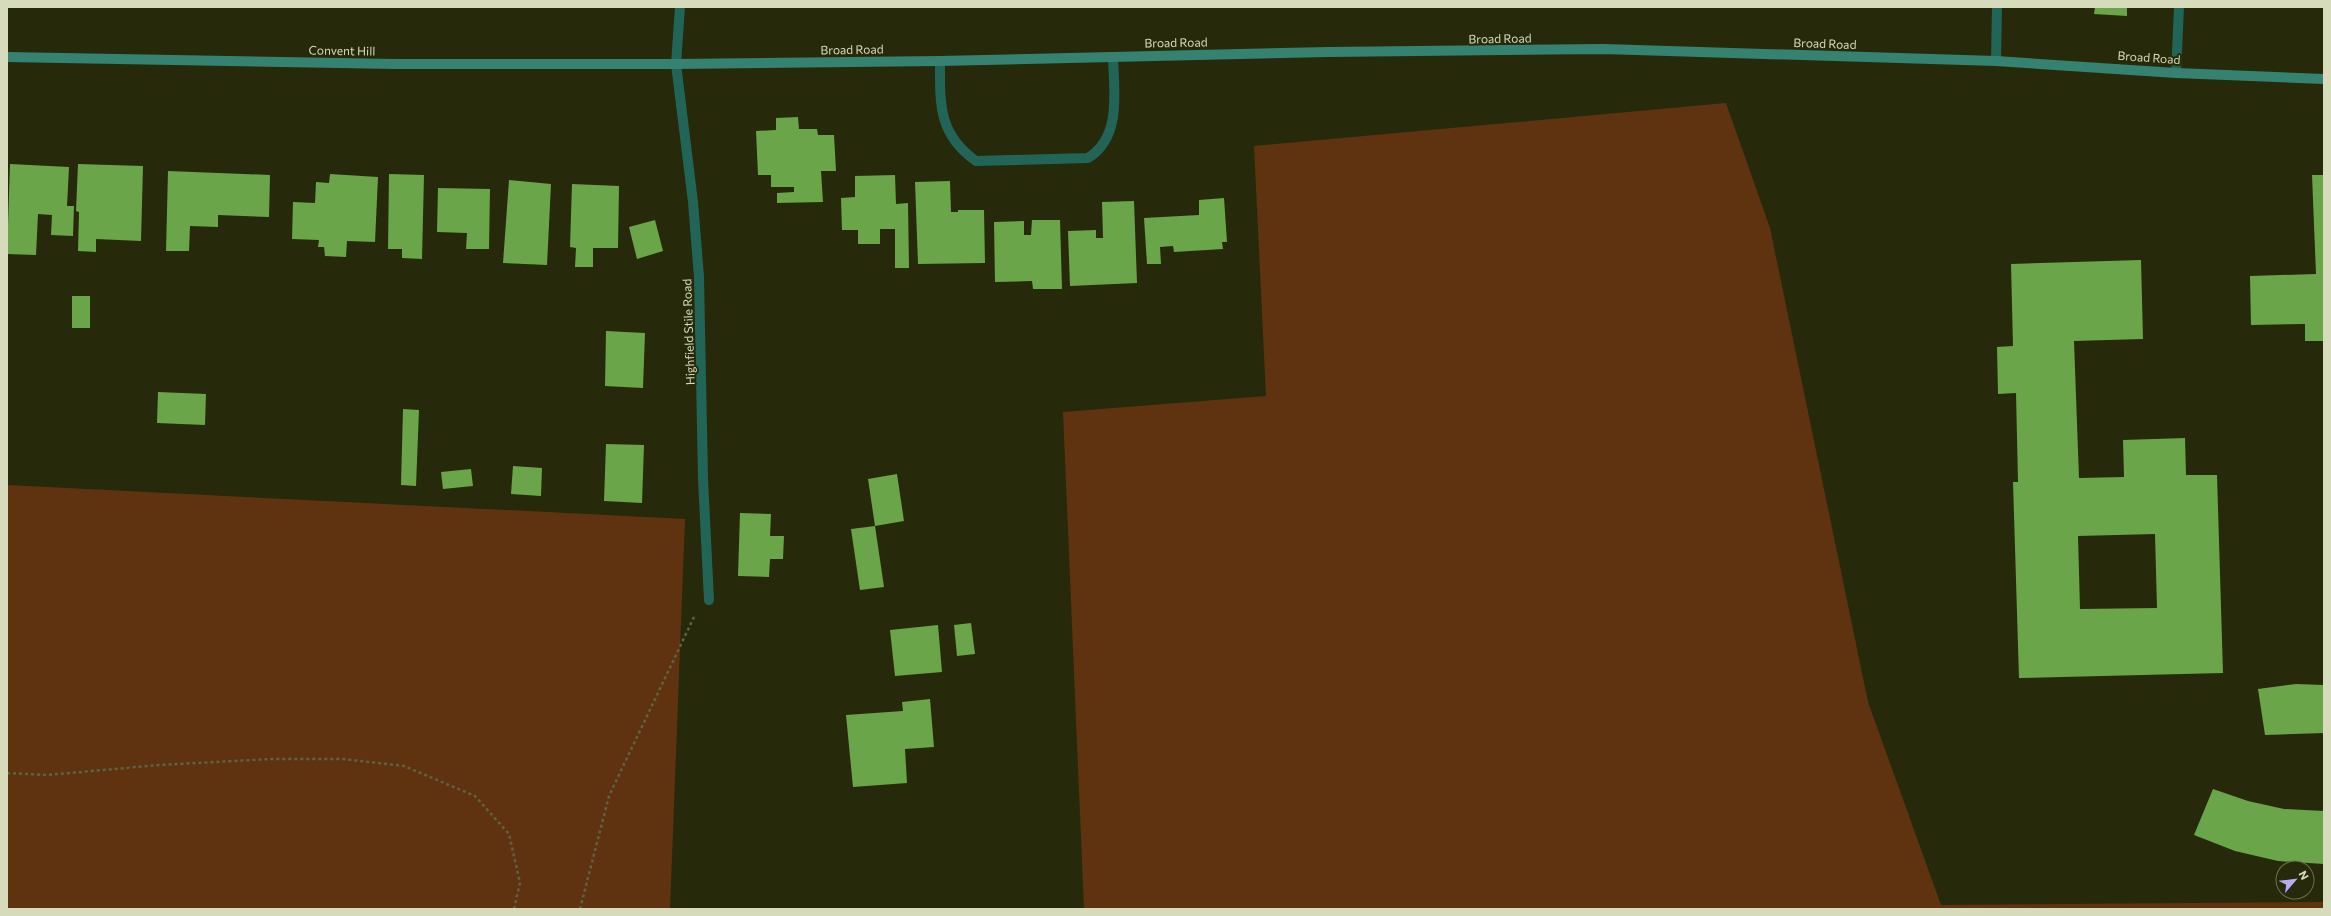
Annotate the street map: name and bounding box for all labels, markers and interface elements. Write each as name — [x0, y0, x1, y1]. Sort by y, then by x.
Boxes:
street label: Broad Road — [1468, 30, 1532, 46]
street label: Broad Road — [1144, 34, 1208, 50]
street label: Broad Road — [1793, 35, 1857, 51]
street label: Broad Road — [820, 41, 884, 57]
street label: Convent Hill — [309, 42, 375, 58]
street label: Broad Road — [2117, 48, 2181, 66]
street label: Highfield Stile Road — [679, 278, 697, 385]
north arrow — [2275, 860, 2315, 900]
text: N — [2297, 868, 2312, 882]

